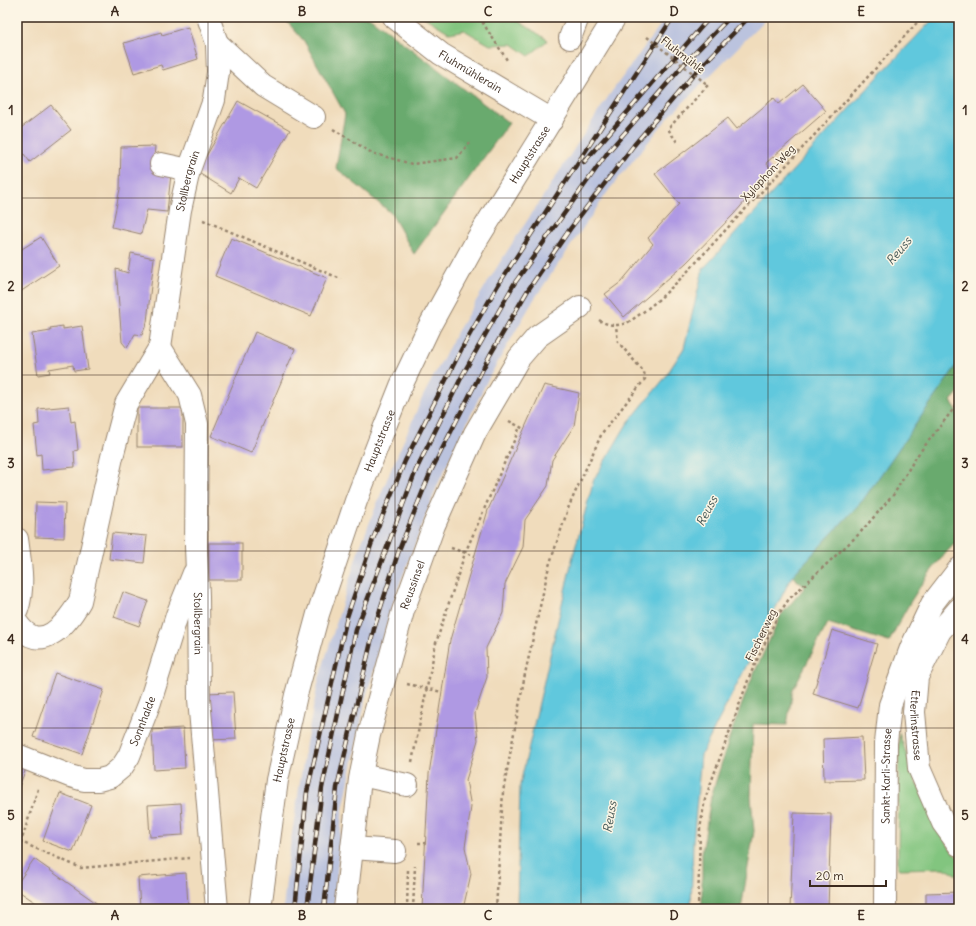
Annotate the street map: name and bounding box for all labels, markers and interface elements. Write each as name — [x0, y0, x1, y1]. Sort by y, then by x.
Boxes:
text: A — [111, 3, 120, 20]
text: B — [298, 3, 307, 20]
text: C — [484, 3, 493, 20]
text: D — [669, 3, 679, 20]
text: E — [857, 3, 865, 20]
street label: Fluhmühle — [658, 33, 708, 77]
street label: Fluhmühlerain — [436, 47, 505, 96]
text: 1 — [8, 102, 14, 119]
text: 1 — [962, 102, 968, 119]
street label: Hauptstrasse — [506, 123, 553, 186]
street label: Xylophon-Weg — [738, 142, 798, 204]
street label: Stollbergrain — [173, 148, 203, 213]
water label: Reuss — [883, 233, 916, 268]
text: 2 — [7, 278, 15, 295]
text: 2 — [961, 278, 969, 295]
street label: Hauptstrasse — [361, 407, 398, 474]
text: 3 — [7, 455, 15, 472]
text: 3 — [961, 455, 969, 472]
water label: Reuss — [692, 492, 721, 528]
street label: Reussinsel — [397, 558, 428, 612]
street label: Stollbergrain — [191, 592, 206, 655]
street label: Fischerweg — [742, 606, 780, 664]
text: 4 — [7, 631, 15, 648]
text: 4 — [961, 631, 969, 648]
street label: Etterlinstrasse — [907, 689, 925, 761]
street label: Sonnhalde — [127, 694, 158, 748]
street label: Hauptstrasse — [270, 716, 298, 784]
street label: Sankt-Karli-Strasse — [879, 727, 895, 824]
water label: Reuss — [599, 798, 620, 834]
text: 5 — [7, 807, 15, 824]
text: 5 — [961, 807, 969, 824]
scale bar — [810, 862, 886, 888]
text: 20 m — [816, 868, 844, 883]
text: A — [111, 907, 120, 924]
text: B — [298, 907, 307, 924]
text: C — [484, 907, 493, 924]
text: D — [669, 907, 679, 924]
text: E — [857, 907, 865, 924]

